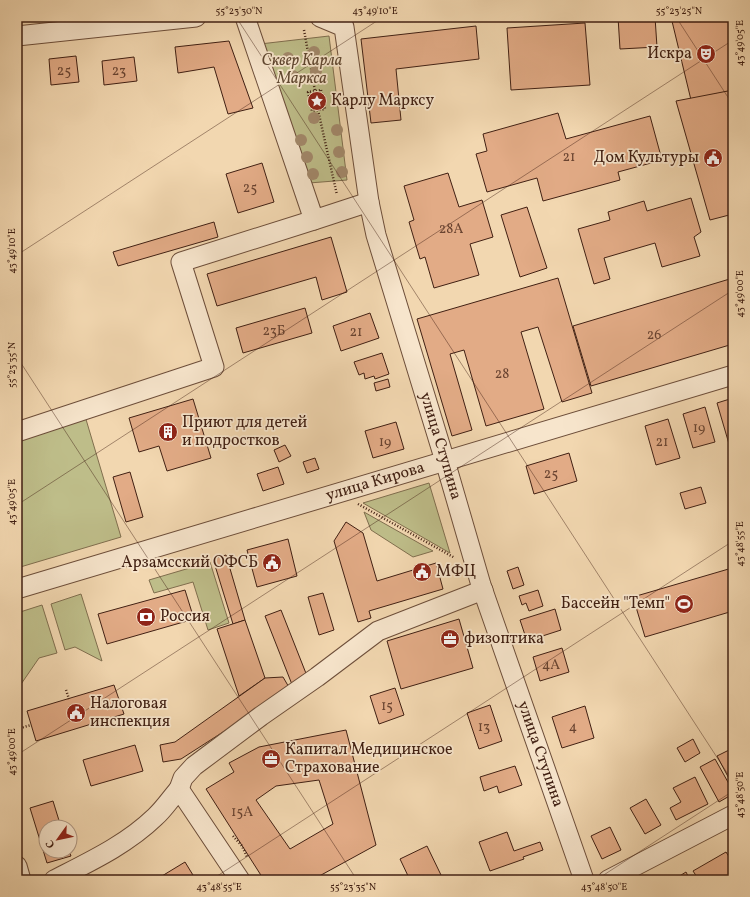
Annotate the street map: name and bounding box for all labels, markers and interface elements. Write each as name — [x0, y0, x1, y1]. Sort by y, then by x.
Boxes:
text: 55°23'30"N — [215, 4, 263, 18]
text: 43°49'10"E — [352, 4, 398, 18]
text: 55°23'25"N — [656, 4, 703, 18]
text: 43°49'05"E — [733, 20, 747, 66]
place label: Искра — [647, 43, 692, 65]
theatre icon: Искра — [695, 43, 717, 65]
park label: Сквер Карла Маркса — [262, 50, 343, 90]
house number: 25 — [57, 62, 71, 81]
house number: 23 — [112, 62, 126, 81]
place icon: Карлу Марксу — [306, 90, 328, 112]
place label: Карлу Марксу — [331, 90, 434, 112]
place label: Дом Культуры — [594, 147, 699, 169]
public building icon: Дом Культуры — [702, 147, 724, 169]
house number: 21 — [563, 148, 575, 167]
house number: 25 — [243, 179, 257, 198]
house number: 28А — [439, 220, 463, 239]
text: 43°49'10"E — [5, 228, 19, 274]
text: 43°49'00"E — [733, 270, 747, 318]
house number: 23Б — [263, 322, 285, 341]
house number: 21 — [350, 323, 362, 342]
house number: 26 — [647, 326, 661, 345]
text: 55°23'35"N — [5, 341, 19, 388]
house number: 28 — [495, 365, 509, 384]
street label: улица Ступина — [414, 390, 467, 502]
place label: Приют для детей и подростков — [182, 412, 308, 452]
house number: 19 — [693, 419, 705, 438]
building icon: Приют для детей и подростков — [157, 421, 179, 443]
house number: 19 — [379, 433, 391, 452]
house number: 21 — [656, 433, 668, 452]
street label: улица Кирова — [323, 457, 427, 507]
house number: 25 — [544, 465, 558, 484]
text: 43°49'05"E — [5, 479, 19, 525]
text: 43°48'55"E — [733, 521, 747, 567]
place label: Арзамсский ОФСБ — [121, 552, 258, 574]
public building icon: Арзамсский ОФСБ — [261, 552, 283, 574]
public building icon: МФЦ — [411, 561, 433, 583]
place label: МФЦ — [436, 561, 476, 583]
place label: Бассейн "Темп" — [561, 593, 670, 615]
sports icon: Бассейн "Темп" — [673, 593, 695, 615]
bank icon: Россия — [135, 606, 157, 628]
place label: Россия — [160, 606, 210, 628]
office icon: физоптика — [439, 628, 461, 650]
place label: физоптика — [464, 628, 544, 650]
house number: 4А — [542, 656, 560, 675]
place label: Налоговая инспекция — [90, 693, 170, 733]
house number: 15 — [381, 697, 393, 716]
street label: улица Ступина — [511, 698, 569, 810]
public building icon: Налоговая инспекция — [65, 702, 87, 724]
house number: 13 — [478, 718, 490, 737]
house number: 4 — [569, 718, 577, 737]
text: 43°49'00"E — [5, 728, 19, 776]
place label: Капитал Медицинское Страхование — [285, 739, 453, 779]
office icon: Капитал Медицинское Страхование — [260, 748, 282, 770]
text: 43°48'50"E — [733, 772, 747, 818]
house number: 15А — [231, 803, 253, 822]
north arrow — [38, 819, 78, 859]
text: С — [43, 837, 59, 851]
text: 43°48'55"E — [196, 880, 242, 894]
text: 55°23'35"N — [330, 880, 377, 894]
text: 43°48'50"E — [581, 880, 627, 894]

